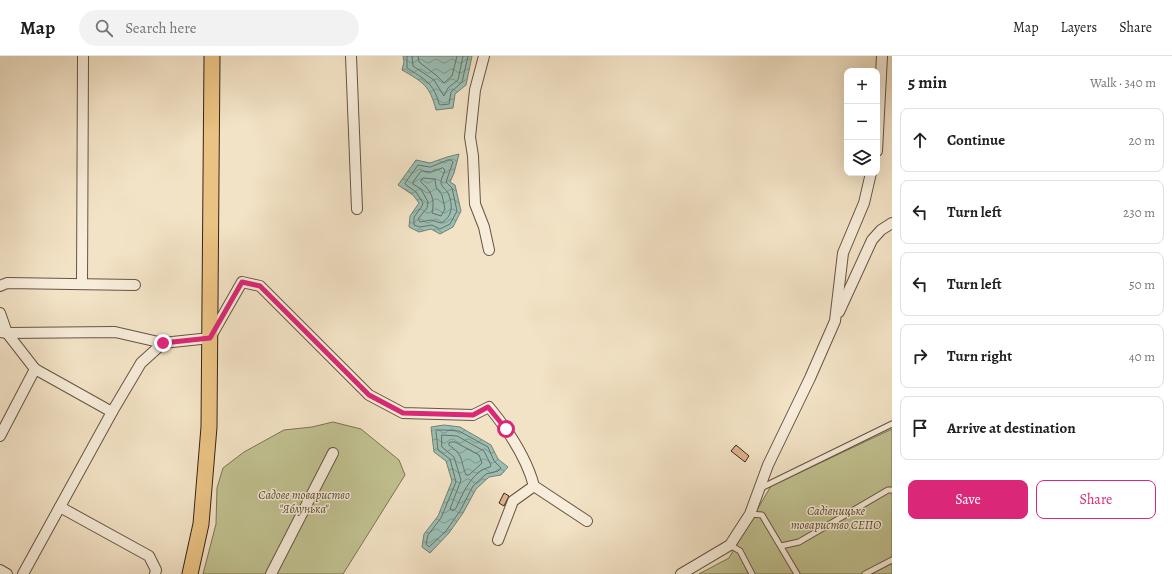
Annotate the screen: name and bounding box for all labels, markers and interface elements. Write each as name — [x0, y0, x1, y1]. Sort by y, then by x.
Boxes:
search box — [79, 10, 359, 46]
text: Map — [20, 15, 55, 41]
icon: search — [93, 17, 115, 39]
text: Search here — [125, 18, 197, 38]
text: Map — [1013, 18, 1039, 37]
text: Layers — [1061, 18, 1097, 37]
text: Share — [1119, 18, 1152, 37]
map controls — [844, 68, 880, 176]
button: + — [844, 68, 880, 104]
text: 5 min — [908, 71, 947, 94]
text: Walk · 340 m — [1090, 74, 1156, 91]
button: − — [844, 104, 880, 140]
icon: ahead — [909, 129, 931, 151]
text: Continue — [947, 130, 1005, 150]
text: 20 m — [1129, 132, 1155, 149]
button: layers — [844, 140, 880, 176]
icon: left — [909, 201, 931, 223]
text: Turn left — [947, 202, 1002, 222]
text: 230 m — [1123, 204, 1155, 221]
icon: left — [909, 273, 931, 295]
text: Turn left — [947, 274, 1002, 294]
text: 50 m — [1129, 276, 1155, 293]
route end — [154, 334, 172, 352]
icon: right — [909, 345, 931, 367]
text: Turn right — [947, 346, 1012, 366]
text: 40 m — [1129, 348, 1155, 365]
icon: arrive — [909, 417, 931, 439]
text: Arrive at destination — [947, 418, 1076, 438]
route start — [497, 420, 515, 438]
button: Save — [908, 480, 1028, 519]
button: Share — [1036, 480, 1156, 519]
park label: Садове товариство "Яблунька" — [258, 487, 350, 517]
park label: Садівницьке товариство СЕПО — [791, 503, 881, 533]

